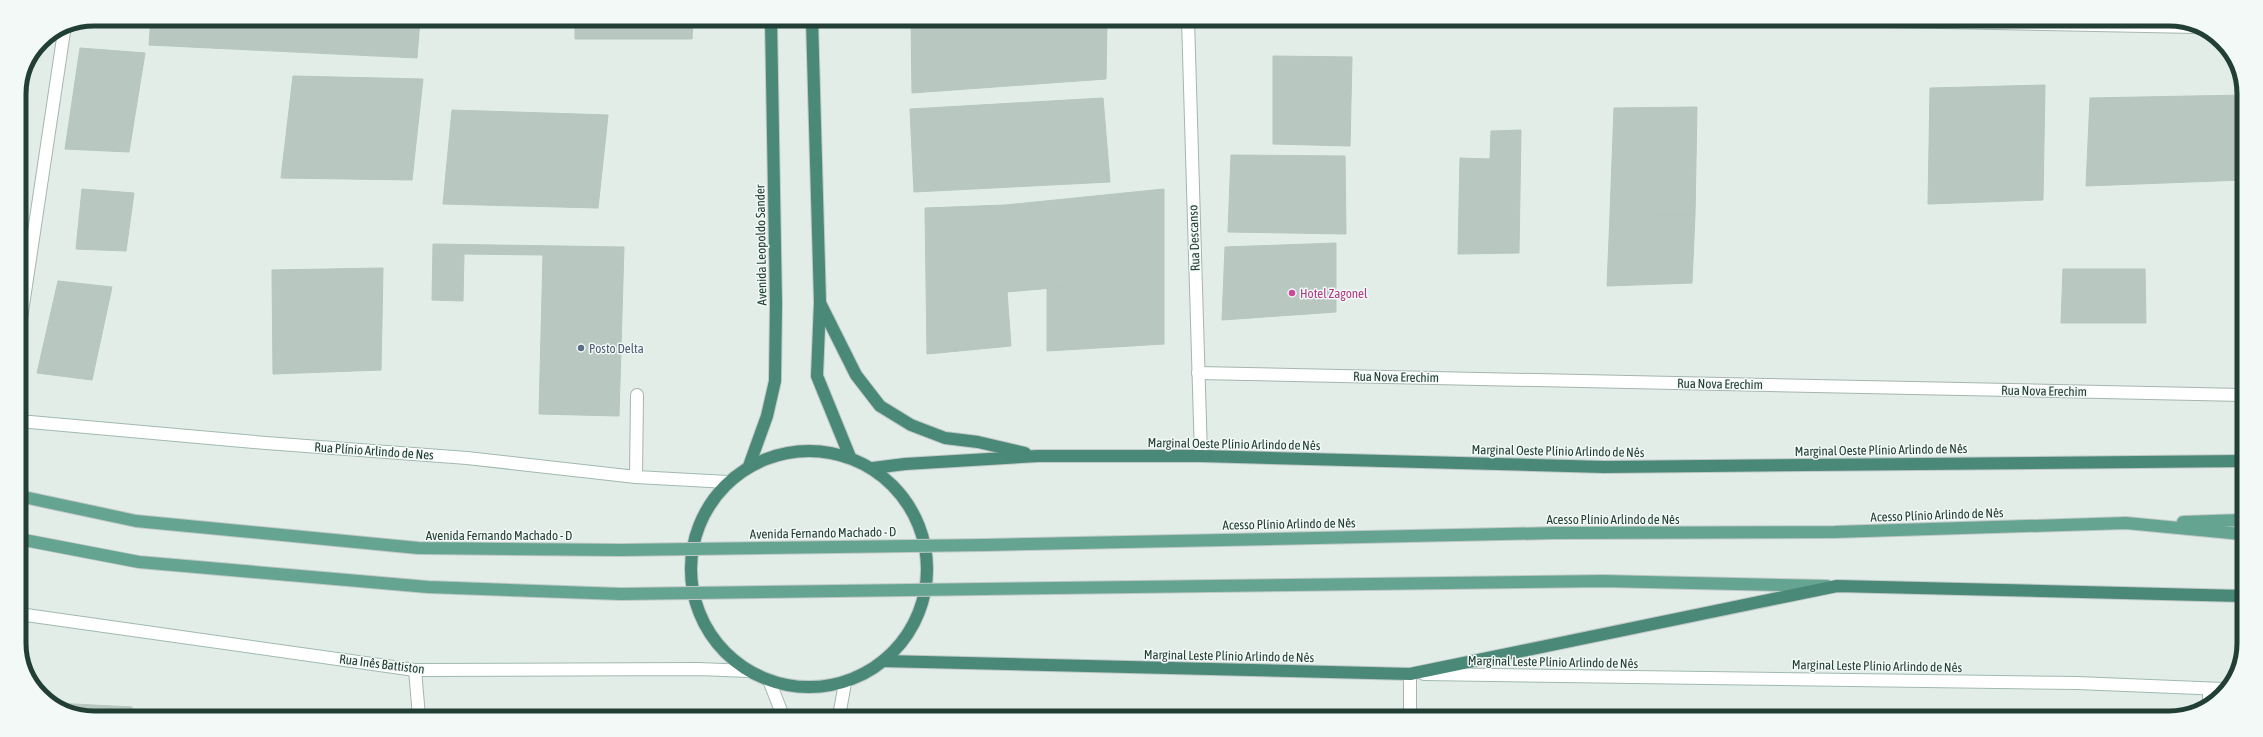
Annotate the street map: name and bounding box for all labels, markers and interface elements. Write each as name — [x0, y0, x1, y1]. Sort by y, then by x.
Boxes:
street label: Avenida Leopoldo Sander — [752, 184, 770, 306]
street label: Rua Descanso — [1185, 205, 1203, 271]
place label: Hotel Zagonel — [1300, 286, 1368, 301]
marker: Hotel Zagonel — [1287, 288, 1297, 298]
place label: Posto Delta — [589, 341, 644, 356]
marker: Posto Delta — [576, 343, 586, 353]
street label: Rua Nova Erechim — [1353, 369, 1439, 385]
street label: Rua Nova Erechim — [1677, 376, 1763, 392]
street label: Rua Nova Erechim — [2001, 383, 2087, 399]
street label: Marginal Oeste Plínio Arlindo de Nês — [1148, 435, 1321, 453]
street label: Rua Plínio Arlindo de Nes — [314, 439, 435, 463]
street label: Marginal Oeste Plínio Arlindo de Nês — [1795, 441, 1968, 459]
street label: Marginal Oeste Plínio Arlindo de Nês — [1472, 442, 1645, 460]
street label: Acesso Plínio Arlindo de Nês — [1870, 505, 2004, 525]
street label: Acesso Plínio Arlindo de Nês — [1546, 512, 1680, 527]
street label: Acesso Plínio Arlindo de Nês — [1222, 515, 1356, 533]
street label: Avenida Fernando Machado - D — [750, 524, 896, 542]
street label: Avenida Fernando Machado - D — [426, 528, 572, 543]
street label: Marginal Leste Plínio Arlindo de Nês — [1144, 647, 1315, 665]
street label: Rua Inês Battiston — [338, 651, 426, 677]
street label: Marginal Leste Plínio Arlindo de Nês — [1468, 653, 1639, 671]
street label: Marginal Leste Plínio Arlindo de Nês — [1792, 657, 1963, 675]

